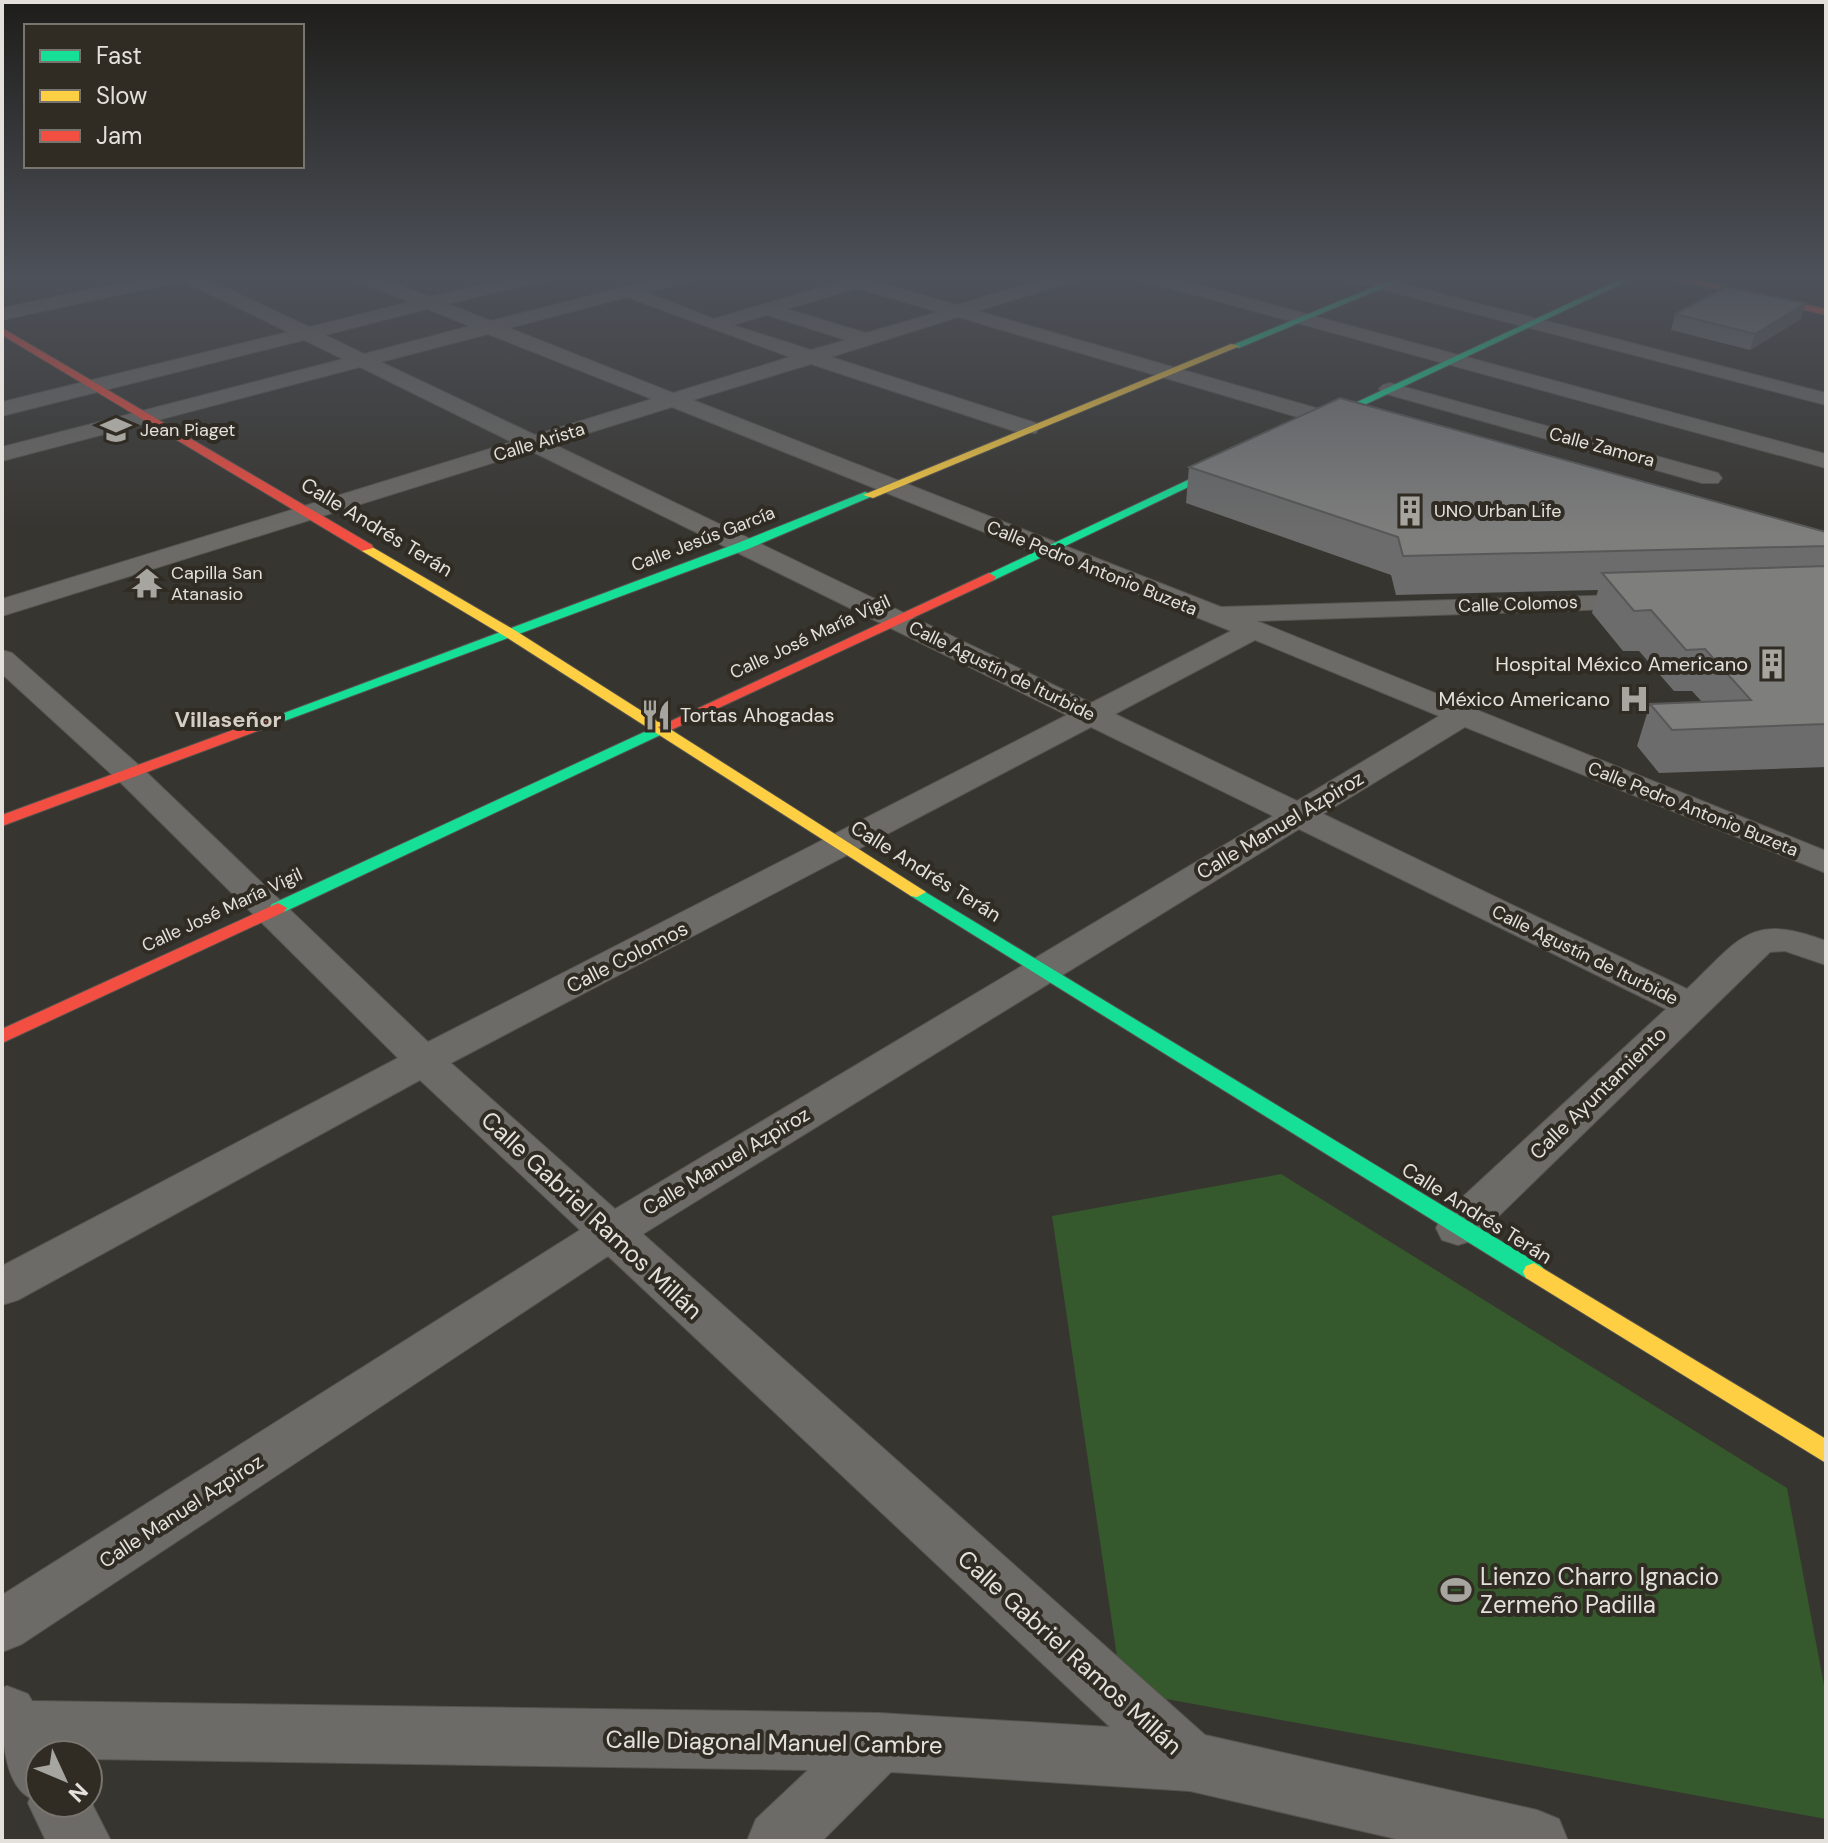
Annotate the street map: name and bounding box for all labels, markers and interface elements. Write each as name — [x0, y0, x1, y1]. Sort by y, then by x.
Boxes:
legend — [24, 24, 304, 168]
text: Fast — [96, 40, 142, 71]
text: Slow — [96, 80, 147, 111]
text: Jam — [96, 120, 142, 151]
school or university icon: Jean Piaget — [99, 413, 133, 447]
street label: Calle Arista — [490, 417, 588, 467]
place label: Jean Piaget — [140, 418, 235, 442]
street label: Calle Zamora — [1547, 421, 1657, 473]
street label: Calle Andrés Terán — [296, 471, 458, 583]
building icon: UNO Urban Life — [1393, 494, 1427, 528]
place label: UNO Urban Life — [1434, 499, 1561, 523]
street label: Calle Jesús García — [628, 501, 778, 577]
street label: Calle Pedro Antonio Buzeta — [983, 515, 1201, 621]
place label: Capilla San Atanasio — [171, 561, 262, 606]
temple icon: Capilla San Atanasio — [130, 566, 164, 600]
street label: Calle José María Vigil — [726, 589, 894, 685]
street label: Calle Colomos — [1458, 590, 1578, 618]
street label: Calle Agustín de Iturbide — [905, 615, 1099, 727]
building icon: Hospital México Americano — [1755, 647, 1789, 681]
place label: Hospital México Americano — [1495, 651, 1748, 677]
hospital icon: México Americano — [1617, 682, 1651, 716]
place label: México Americano — [1439, 686, 1610, 712]
restaurant icon: Tortas Ahogadas — [639, 698, 673, 732]
place label: Tortas Ahogadas — [680, 702, 834, 728]
district label: Villaseñor — [174, 705, 282, 734]
street label: Calle Pedro Antonio Buzeta — [1584, 756, 1802, 862]
street label: Calle Manuel Azpiroz — [1192, 765, 1368, 885]
street label: Calle Andrés Terán — [846, 814, 1006, 928]
street label: Calle José María Vigil — [138, 862, 306, 958]
street label: Calle Agustín de Iturbide — [1488, 899, 1682, 1011]
street label: Calle Colomos — [562, 915, 692, 999]
street label: Calle Ayuntamiento — [1524, 1021, 1672, 1165]
street label: Calle Manuel Azpiroz — [638, 1101, 814, 1221]
street label: Calle Gabriel Ramos Millán — [475, 1104, 709, 1326]
street label: Calle Andrés Terán — [1397, 1156, 1557, 1270]
street label: Calle Manuel Azpiroz — [94, 1448, 268, 1574]
street label: Calle Gabriel Ramos Millán — [951, 1543, 1189, 1761]
place label: Lienzo Charro Ignacio Zermeño Padilla — [1480, 1561, 1719, 1620]
sports icon: Lienzo Charro Ignacio Zermeño Padilla — [1439, 1573, 1473, 1607]
street label: Calle Diagonal Manuel Cambre — [605, 1724, 943, 1760]
north arrow — [24, 1739, 104, 1819]
text: N — [62, 1777, 94, 1808]

